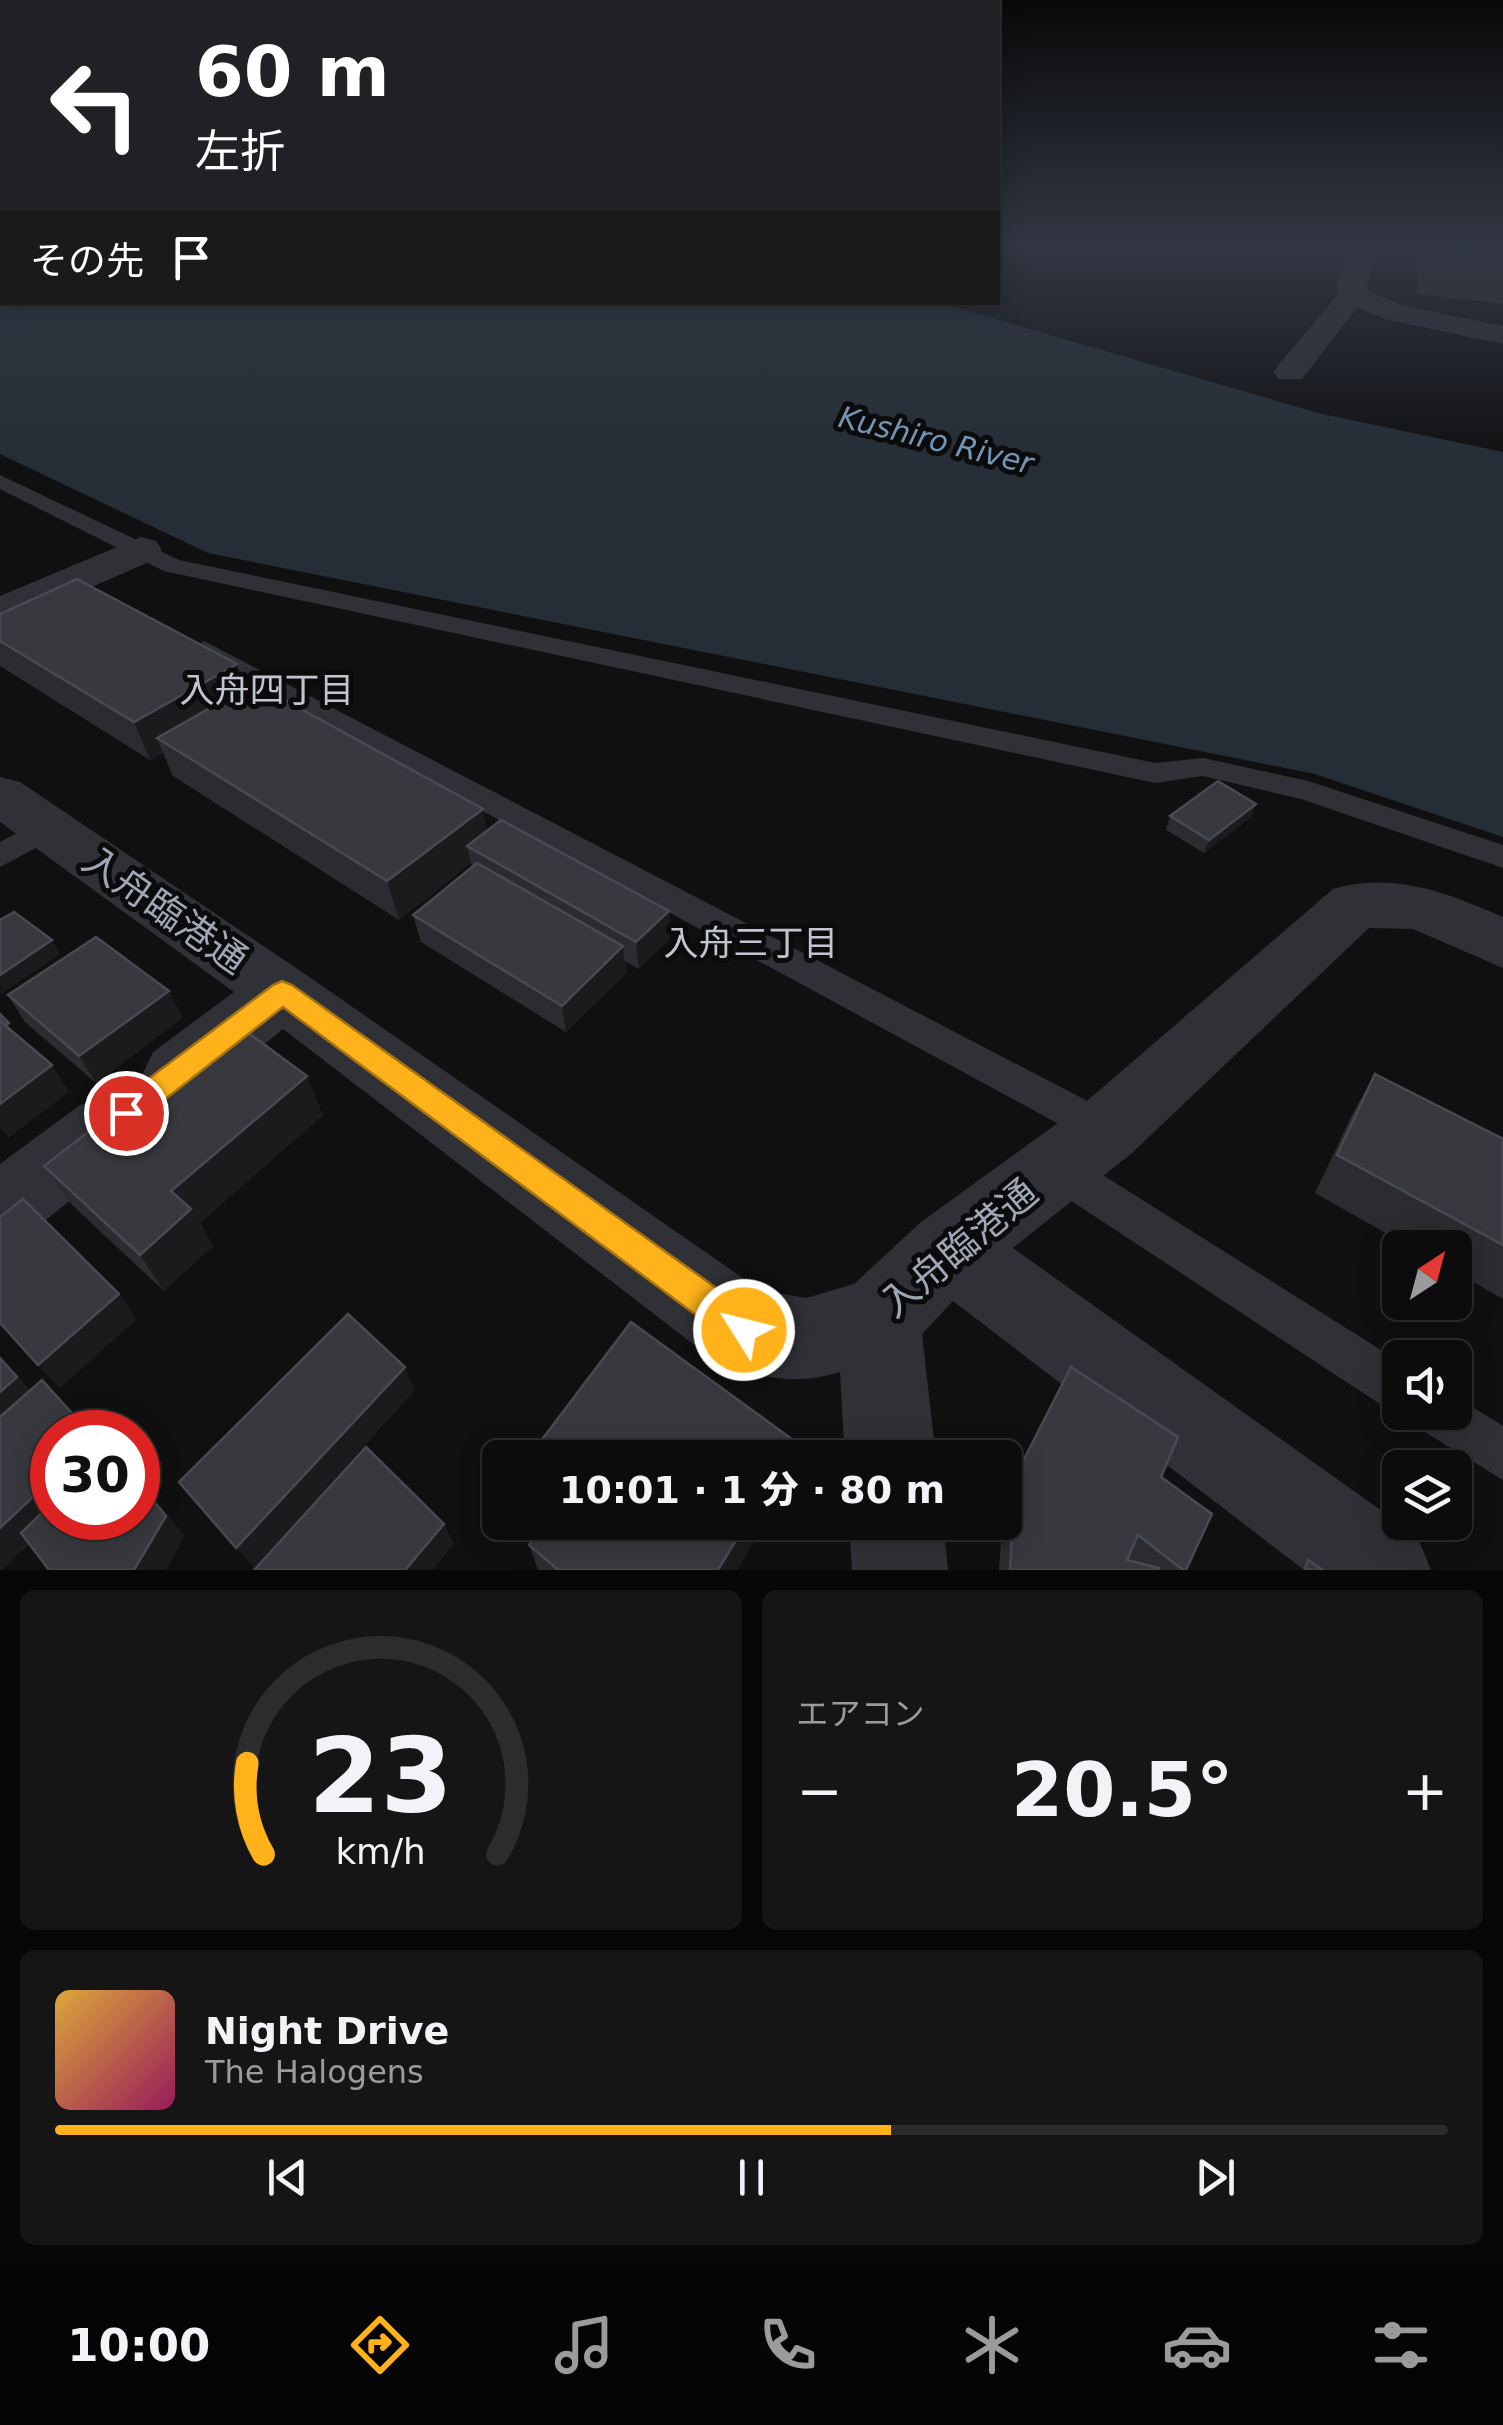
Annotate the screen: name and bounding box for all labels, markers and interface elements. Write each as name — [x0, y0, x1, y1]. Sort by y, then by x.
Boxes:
text: 60 m — [195, 31, 390, 113]
icon: left — [30, 40, 160, 170]
text: 左折 — [195, 125, 285, 178]
icon: arrive — [164, 230, 219, 285]
text: その先 — [30, 239, 144, 283]
water label: Kushiro River — [835, 399, 1038, 481]
district label: 入舟四丁目 — [179, 670, 355, 710]
street label: 入舟臨港通 — [75, 837, 255, 983]
district label: 入舟三丁目 — [663, 923, 839, 963]
pin — [84, 1071, 169, 1156]
icon: arrive — [99, 1086, 154, 1141]
street label: 入舟臨港通 — [872, 1170, 1046, 1326]
north arrow — [1382, 1230, 1472, 1320]
map controls — [1382, 1230, 1472, 1540]
position arrow — [692, 1278, 796, 1382]
button: sound — [1382, 1340, 1472, 1430]
speed limit sign: 30 — [30, 1410, 160, 1540]
button: layers — [1382, 1450, 1472, 1540]
text: 10:01 · 1 分 · 80 m — [559, 1468, 945, 1512]
text: エアコン — [797, 1695, 925, 1733]
text: 23 — [308, 1715, 453, 1837]
text: 20.5° — [1011, 1746, 1234, 1834]
text: − — [797, 1759, 843, 1823]
text: + — [1402, 1759, 1448, 1823]
text: km/h — [336, 1831, 426, 1872]
text: Night Drive — [205, 2009, 449, 2053]
text: The Halogens — [205, 2053, 424, 2091]
icon: previous — [260, 2150, 315, 2205]
icon: pause — [724, 2150, 779, 2205]
icon: next — [1188, 2150, 1243, 2205]
icon: directions — [345, 2310, 415, 2380]
icon: music — [549, 2310, 619, 2380]
icon: phone — [753, 2310, 823, 2380]
icon: climate — [957, 2310, 1027, 2380]
icon: car — [1162, 2310, 1232, 2380]
icon: filters — [1366, 2310, 1436, 2380]
text: 10:00 — [67, 2319, 210, 2372]

